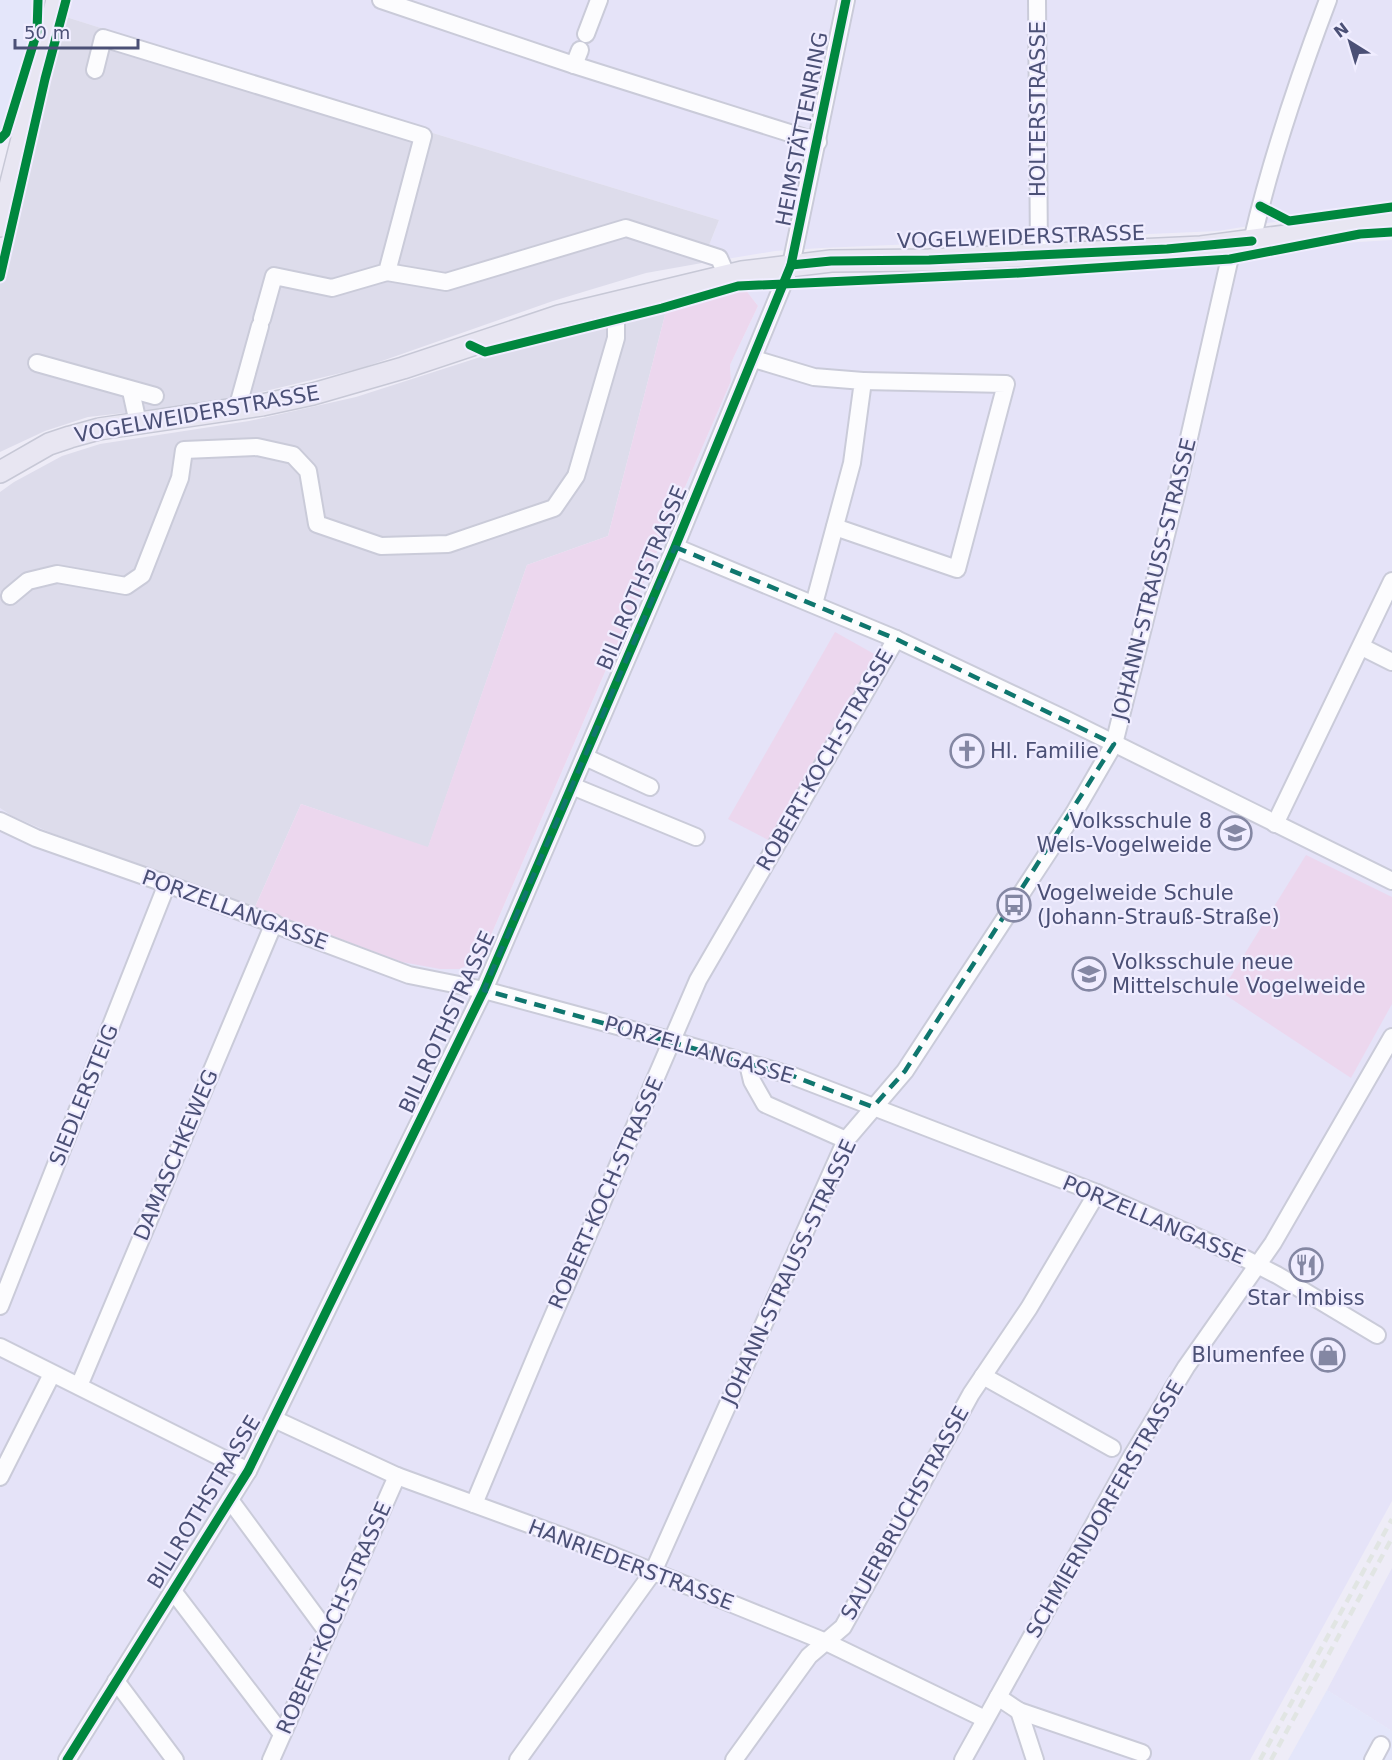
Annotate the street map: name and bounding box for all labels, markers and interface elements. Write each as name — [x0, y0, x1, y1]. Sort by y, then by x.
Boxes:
scale bar — [15, 12, 138, 50]
north arrow — [1320, 12, 1380, 72]
text: N — [1330, 19, 1352, 42]
street label: HOLTERSTRASSE — [1026, 21, 1050, 197]
text: 50 m — [24, 22, 70, 43]
street label: HEIMSTÄTTENRING — [770, 29, 833, 228]
street label: VOGELWEIDERSTRASSE — [897, 221, 1145, 253]
street label: VOGELWEIDERSTRASSE — [73, 381, 321, 447]
street label: JOHANN-STRAUSS-STRASSE — [1107, 435, 1201, 725]
street label: BILLROTHSTRASSE — [592, 482, 692, 674]
street label: ROBERT-KOCH-STRASSE — [752, 645, 898, 875]
church icon: Hl. Familie — [949, 733, 985, 769]
place label: Hl. Familie — [990, 739, 1099, 763]
place label: Volksschule 8 Wels-Vogelweide — [1037, 809, 1212, 857]
school or university icon: Volksschule 8 Wels-Vogelweide — [1217, 815, 1253, 851]
street label: PORZELLANGASSE — [139, 865, 331, 955]
place label: Vogelweide Schule (Johann-Strauß-Straße) — [1037, 881, 1280, 929]
bus stop icon: Vogelweide Schule (Johann-Strauß-Straße) — [996, 887, 1032, 923]
street label: BILLROTHSTRASSE — [394, 927, 500, 1117]
place label: Volksschule neue Mittelschule Vogelweide — [1112, 950, 1366, 998]
school or university icon: Volksschule neue Mittelschule Vogelweide — [1071, 956, 1107, 992]
street label: PORZELLANGASSE — [602, 1011, 796, 1089]
street label: SIEDLERSTEIG — [45, 1021, 123, 1169]
street label: DAMASCHKEWEG — [129, 1066, 223, 1244]
street label: ROBERT-KOCH-STRASSE — [544, 1073, 668, 1313]
street label: JOHANN-STRAUSS-STRASSE — [716, 1136, 861, 1410]
street label: PORZELLANGASSE — [1059, 1171, 1249, 1269]
restaurant icon: Star Imbiss — [1288, 1247, 1324, 1283]
place label: Star Imbiss — [1247, 1286, 1365, 1310]
shop icon: Blumenfee — [1310, 1337, 1346, 1373]
place label: Blumenfee — [1192, 1343, 1305, 1367]
street label: SCHMIERNDORFERSTRASSE — [1021, 1376, 1189, 1642]
street label: SAUERBRUCHSTRASSE — [836, 1402, 974, 1624]
street label: BILLROTHSTRASSE — [143, 1411, 265, 1593]
street label: ROBERT-KOCH-STRASSE — [272, 1498, 396, 1738]
street label: HANRIEDERSTRASSE — [525, 1515, 737, 1615]

